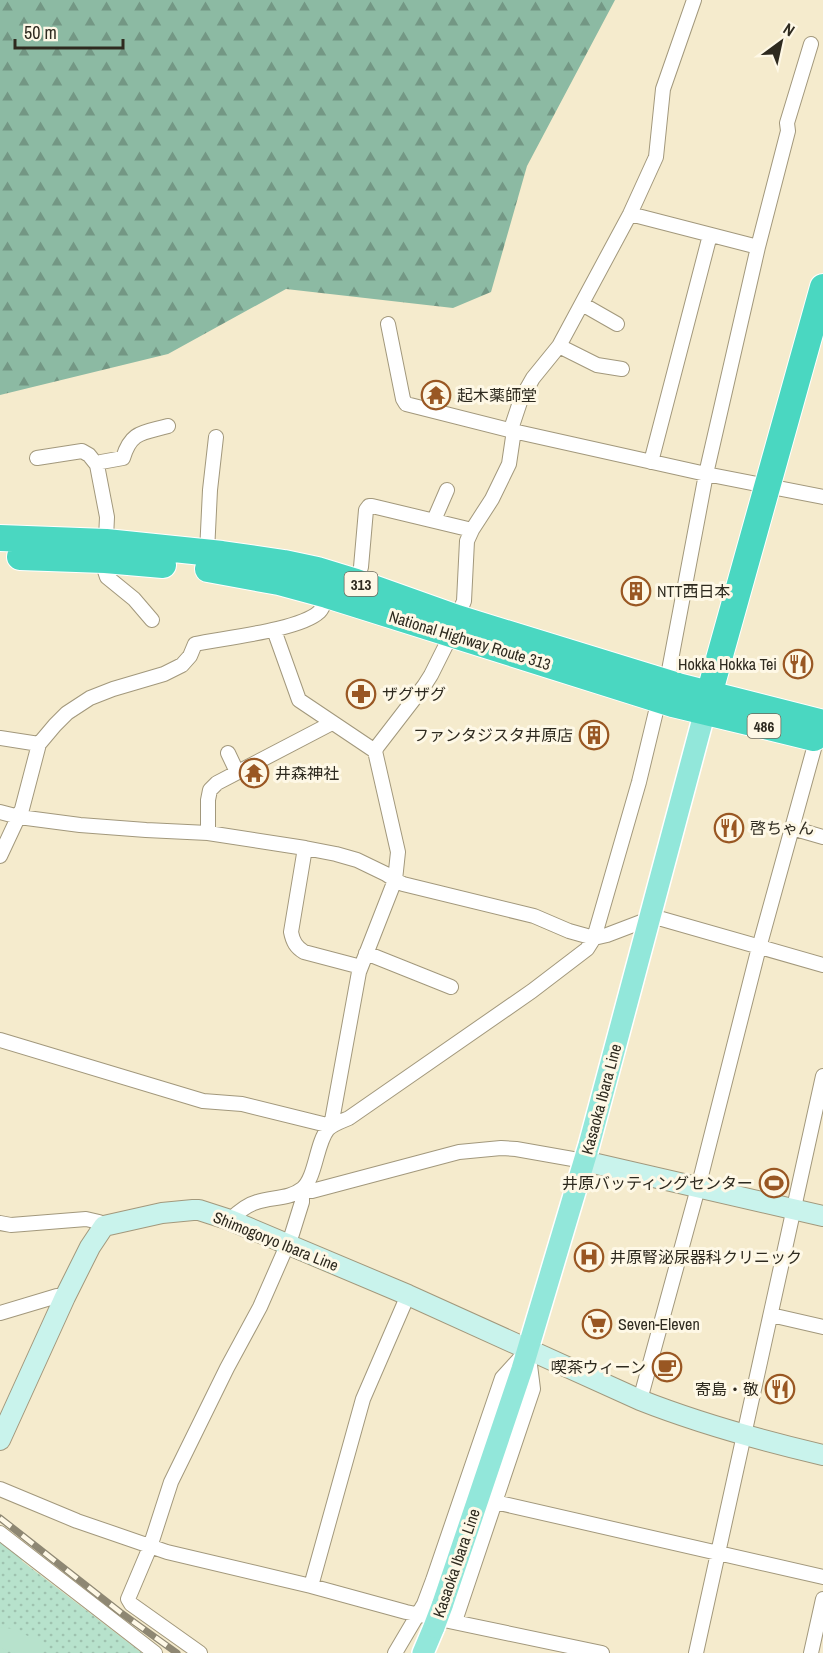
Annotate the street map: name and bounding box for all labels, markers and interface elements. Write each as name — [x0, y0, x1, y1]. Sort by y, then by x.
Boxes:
scale bar — [15, 12, 123, 50]
north arrow — [751, 12, 811, 72]
text: N — [779, 18, 799, 41]
text: 50 m — [24, 20, 57, 45]
temple icon: 起木薬師堂 — [420, 379, 452, 411]
place label: 起木薬師堂 — [457, 384, 537, 406]
road number: 313 — [344, 572, 378, 596]
building icon: NTT西日本 — [620, 575, 652, 607]
place label: NTT西日本 — [657, 580, 731, 602]
street label: National Highway Route 313 — [387, 605, 553, 675]
restaurant icon: Hokka Hokka Tei — [782, 648, 814, 680]
place label: Hokka Hokka Tei — [678, 653, 777, 675]
pharmacy icon: ザグザグ — [345, 678, 377, 710]
place label: ザグザグ — [382, 683, 446, 705]
road number: 486 — [748, 714, 780, 738]
building icon: ファンタジスタ井原店 — [578, 719, 610, 751]
place label: ファンタジスタ井原店 — [413, 724, 573, 746]
temple icon: 井森神社 — [238, 757, 270, 789]
place label: 井森神社 — [275, 762, 339, 784]
restaurant icon: 啓ちゃん — [713, 812, 745, 844]
place label: 啓ちゃん — [750, 817, 814, 839]
street label: Kasaoka Ibara Line — [576, 1041, 626, 1157]
sports icon: 井原バッティングセンター — [758, 1167, 790, 1199]
place label: 井原バッティングセンター — [562, 1172, 753, 1194]
street label: Shimogoryo Ibara Line — [210, 1206, 342, 1276]
hospital icon: 井原腎泌尿器科クリニック — [573, 1241, 605, 1273]
place label: 井原腎泌尿器科クリニック — [610, 1246, 802, 1268]
supermarket icon: Seven-Eleven — [581, 1308, 613, 1340]
place label: Seven-Eleven — [618, 1313, 700, 1335]
cafe icon: 喫茶ウィーン — [651, 1351, 683, 1383]
place label: 喫茶ウィーン — [551, 1356, 646, 1378]
restaurant icon: 寄島・敬 — [764, 1373, 796, 1405]
place label: 寄島・敬 — [695, 1378, 759, 1400]
street label: Kasaoka Ibara Line — [427, 1506, 485, 1620]

